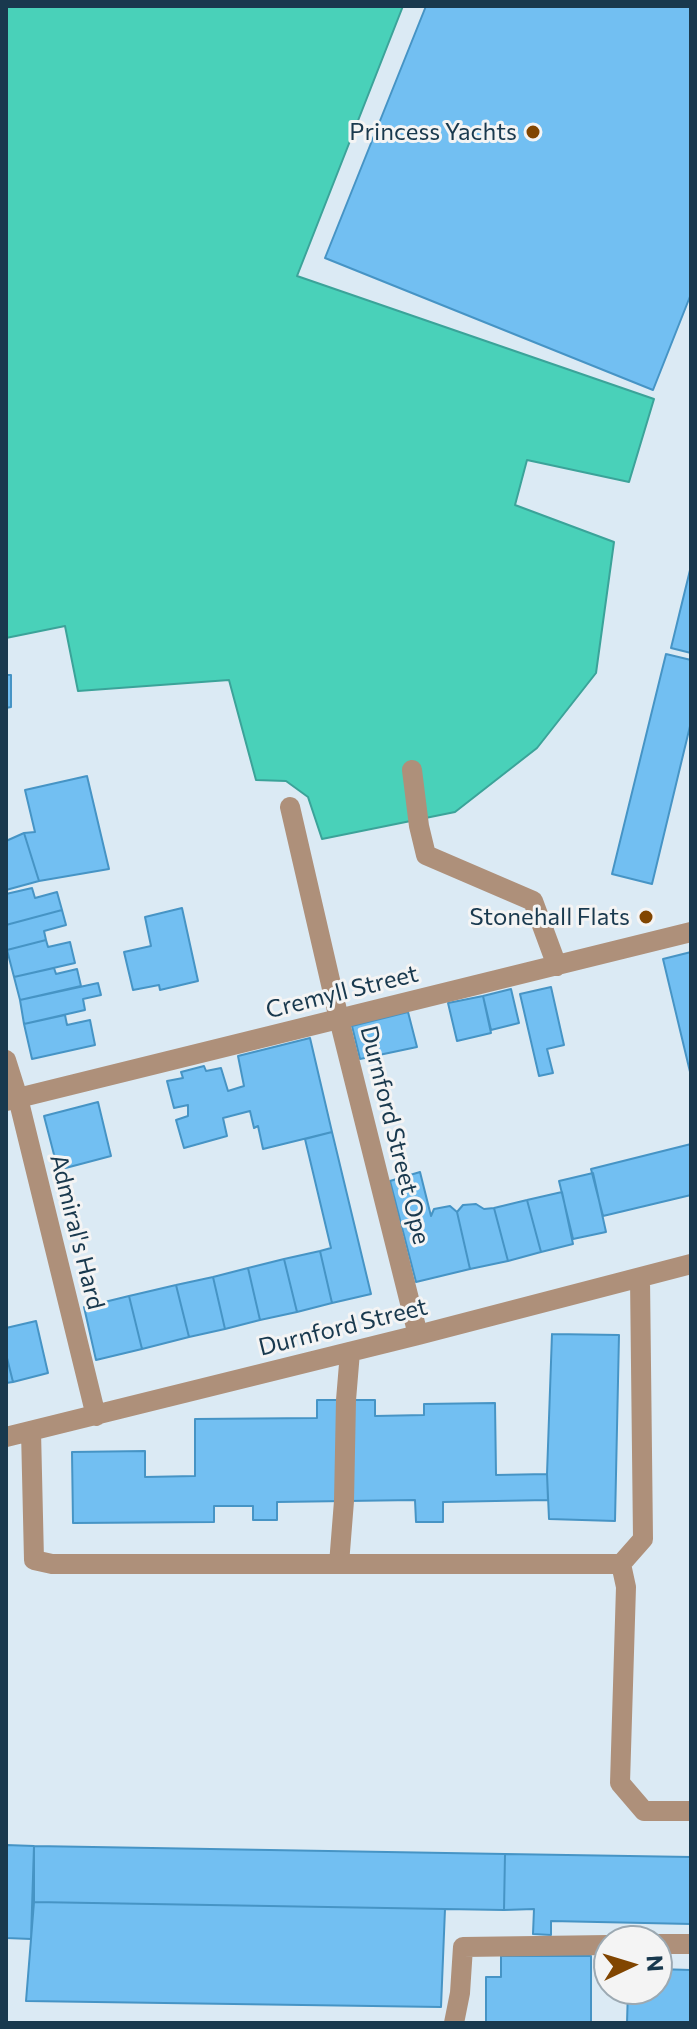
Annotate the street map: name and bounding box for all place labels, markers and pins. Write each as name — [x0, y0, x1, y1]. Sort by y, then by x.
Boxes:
place label: Princess Yachts — [349, 118, 517, 146]
marker: Princess Yachts — [524, 123, 542, 141]
place label: Stonehall Flats — [469, 903, 630, 931]
marker: Stonehall Flats — [637, 908, 655, 926]

